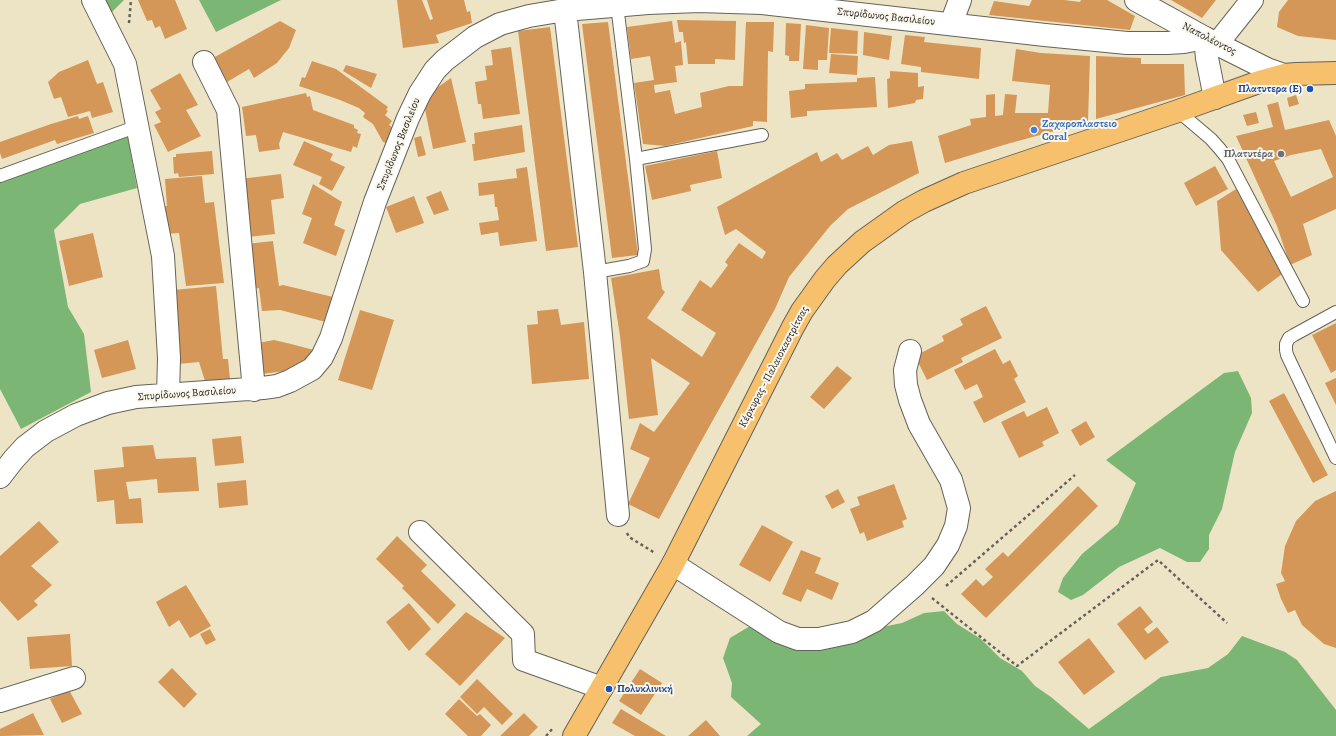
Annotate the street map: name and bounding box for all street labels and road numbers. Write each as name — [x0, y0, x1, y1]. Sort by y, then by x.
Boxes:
street label: Σπυρίδωνος Βασιλείου — [836, 5, 936, 29]
street label: Ναπολέοντος — [1180, 20, 1238, 58]
street label: Σπυρίδωνος Βασιλείου — [374, 96, 424, 192]
street label: Κέρκυρας - Παλαιοκαστρίτσας — [736, 304, 812, 430]
street label: Σπυρίδωνος Βασιλείου — [137, 384, 237, 404]

